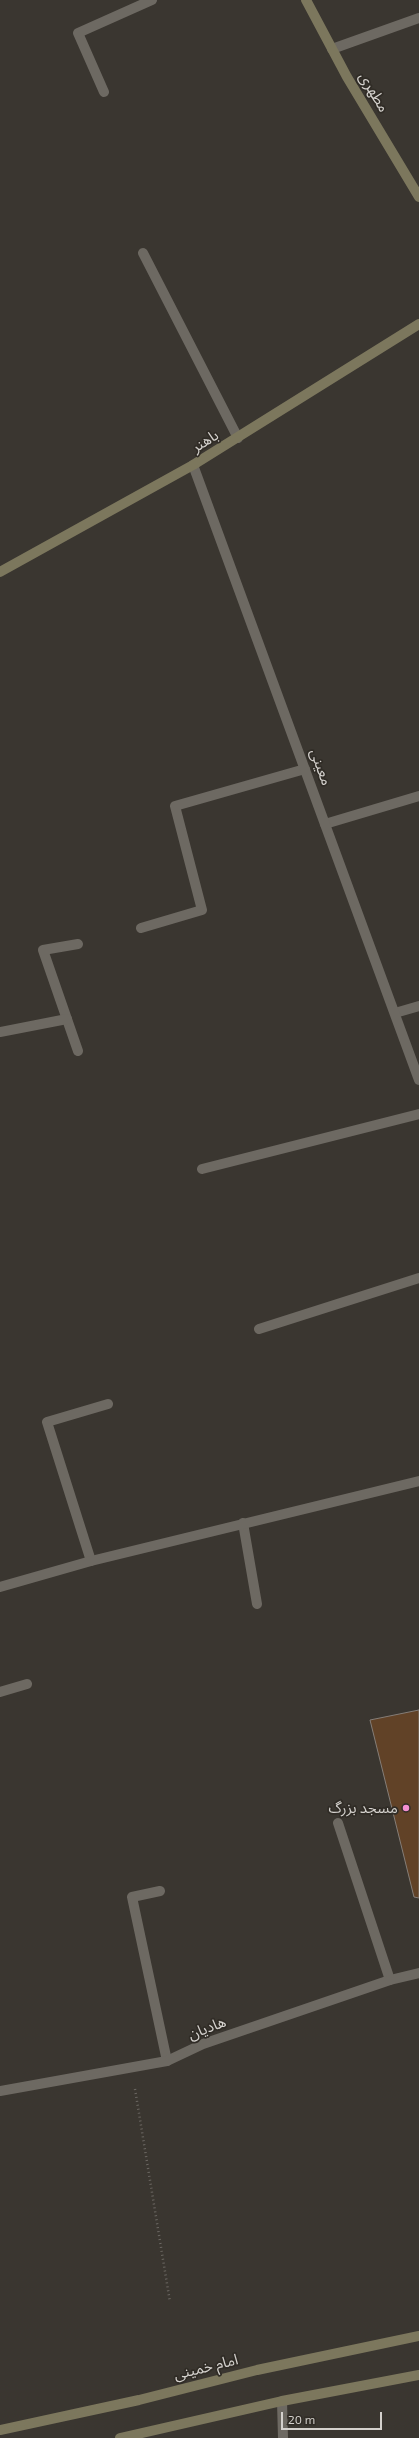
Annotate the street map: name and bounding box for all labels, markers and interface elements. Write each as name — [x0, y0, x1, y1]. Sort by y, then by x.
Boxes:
street label: مطهری — [355, 69, 393, 115]
street label: باهنر — [188, 426, 222, 456]
street label: معینی — [306, 746, 336, 788]
place label: مسجد بزرگ — [328, 1799, 398, 1817]
marker: مسجد بزرگ — [401, 1803, 411, 1813]
street label: هادیان — [185, 2013, 229, 2043]
street label: امام خمینی — [172, 2350, 240, 2384]
scale bar — [283, 2404, 384, 2430]
text: 20 m — [288, 2412, 315, 2426]

